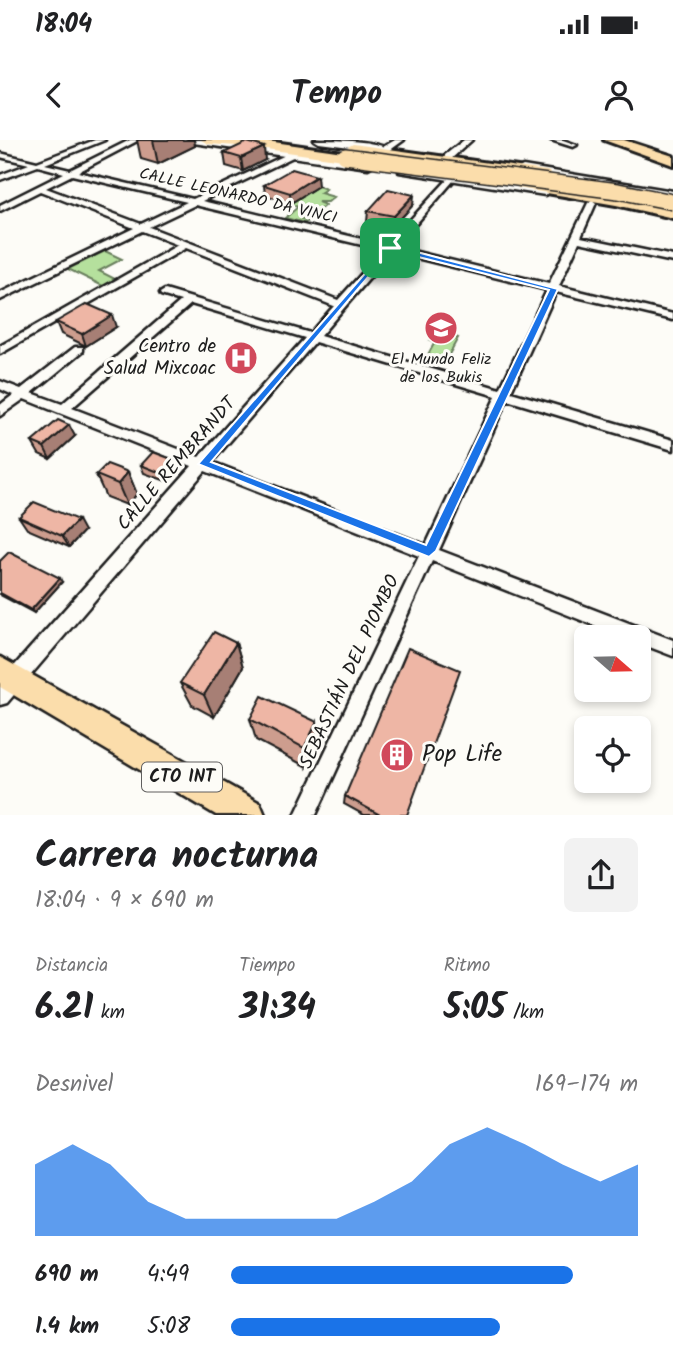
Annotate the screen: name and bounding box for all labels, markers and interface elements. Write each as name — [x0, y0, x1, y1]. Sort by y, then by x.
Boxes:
text: 18:04 — [35, 4, 92, 46]
text: Tempo — [291, 69, 382, 120]
icon: back — [35, 76, 73, 114]
icon: person — [600, 76, 638, 114]
street label: CALLE LEONARDO DA VINCI — [137, 161, 339, 231]
pin — [360, 218, 420, 278]
icon: arrive — [371, 229, 409, 267]
school or university icon: El Mundo Feliz de los Bukis — [422, 309, 460, 347]
place label: Centro de Salud Mixcoac — [104, 332, 216, 384]
hospital icon: Centro de Salud Mixcoac — [222, 339, 260, 377]
place label: El Mundo Feliz de los Bukis — [391, 347, 491, 390]
street label: CALLE REMBRANDT — [110, 389, 245, 538]
street label: SEBASTIÁN DEL PIOMBO — [292, 570, 408, 774]
north arrow — [574, 625, 651, 702]
map controls — [574, 625, 651, 793]
button: locate — [574, 716, 651, 793]
building icon: Pop Life — [378, 736, 416, 774]
place label: Pop Life — [422, 737, 502, 773]
road number: CTO INT — [142, 762, 222, 792]
text: Carrera nocturna — [35, 827, 318, 887]
button: share — [564, 838, 638, 912]
text: 18:04 · 9 × 690 m — [35, 883, 214, 919]
text: Distancia — [35, 951, 108, 981]
text: Tiempo — [239, 951, 295, 981]
text: Ritmo — [444, 951, 490, 981]
text: 6.21 — [35, 981, 93, 1037]
text: 31:34 — [239, 981, 316, 1037]
text: 5:05 — [444, 981, 506, 1037]
text: km — [93, 998, 125, 1028]
text: /km — [506, 998, 544, 1028]
text: Desnivel — [35, 1067, 113, 1103]
text: 169–174 m — [535, 1067, 638, 1103]
text: 690 m — [35, 1257, 99, 1293]
text: 4:49 — [147, 1257, 189, 1293]
text: 1.4 km — [35, 1309, 99, 1345]
text: 5:08 — [147, 1309, 190, 1345]

